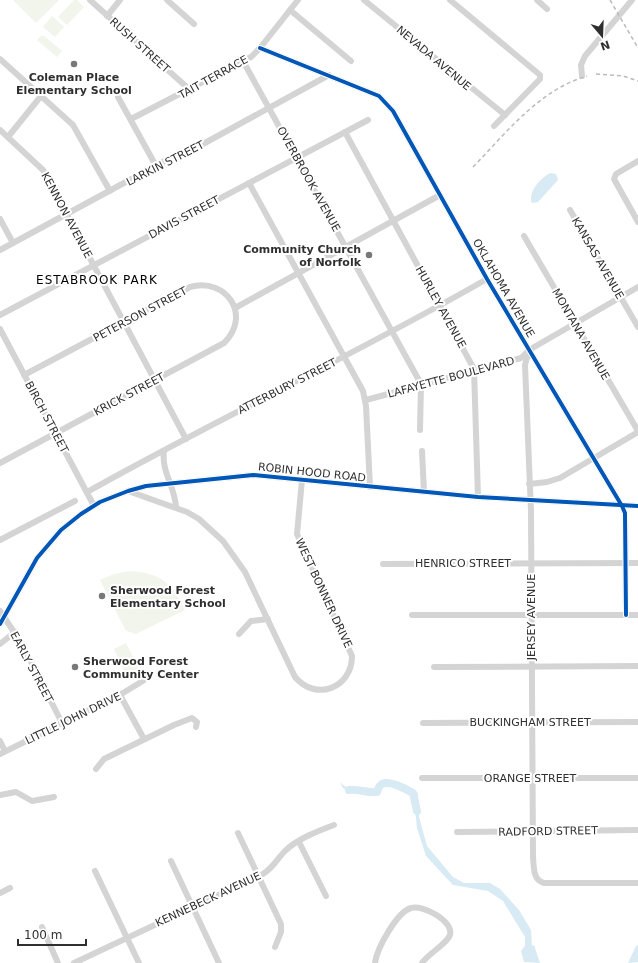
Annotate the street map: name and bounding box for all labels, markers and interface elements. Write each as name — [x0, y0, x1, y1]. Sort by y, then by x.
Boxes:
street label: RUSH STREET — [107, 15, 173, 76]
north arrow — [582, 16, 622, 56]
street label: NEVADA AVENUE — [394, 23, 474, 93]
text: N — [599, 37, 612, 53]
street label: TAIT TERRACE — [175, 53, 250, 102]
marker: Coleman Place Elementary School — [69, 59, 79, 69]
place label: Coleman Place Elementary School — [16, 71, 132, 97]
street label: OVERBROOK AVENUE — [274, 124, 343, 234]
street label: LARKIN STREET — [124, 138, 207, 189]
street label: KENNON AVENUE — [38, 170, 95, 261]
street label: DAVIS STREET — [147, 193, 222, 242]
street label: KANSAS AVENUE — [569, 215, 626, 302]
street label: OKLAHOMA AVENUE — [470, 237, 537, 340]
place label: Community Church of Norfolk — [243, 243, 362, 269]
marker: Community Church of Norfolk — [364, 250, 374, 260]
street label: HURLEY AVENUE — [413, 264, 469, 351]
district label: ESTABROOK PARK — [36, 273, 158, 287]
street label: PETERSON STREET — [91, 284, 190, 345]
street label: MONTANA AVENUE — [549, 286, 612, 382]
street label: LAFAYETTE BOULEVARD — [386, 354, 516, 401]
street label: ATTERBURY STREET — [236, 356, 339, 417]
street label: KRICK STREET — [92, 370, 167, 419]
street label: BIRCH STREET — [22, 379, 71, 456]
street label: ROBIN HOOD ROAD — [257, 460, 367, 485]
street label: WEST BONNER DRIVE — [292, 536, 355, 650]
street label: HENRICO STREET — [415, 557, 511, 570]
street label: JERSEY AVENUE — [525, 574, 538, 661]
place label: Sherwood Forest Elementary School — [110, 584, 226, 610]
marker: Sherwood Forest Elementary School — [97, 591, 107, 601]
street label: EARLY STREET — [7, 629, 56, 705]
place label: Sherwood Forest Community Center — [83, 655, 199, 681]
marker: Sherwood Forest Community Center — [70, 662, 80, 672]
street label: LITTLE JOHN DRIVE — [23, 690, 123, 747]
street label: BUCKINGHAM STREET — [469, 716, 591, 729]
street label: ORANGE STREET — [484, 772, 577, 785]
street label: RADFORD STREET — [498, 824, 598, 839]
street label: KENNEBECK AVENUE — [153, 869, 263, 930]
scale bar — [18, 921, 86, 947]
text: 100 m — [24, 928, 62, 942]

